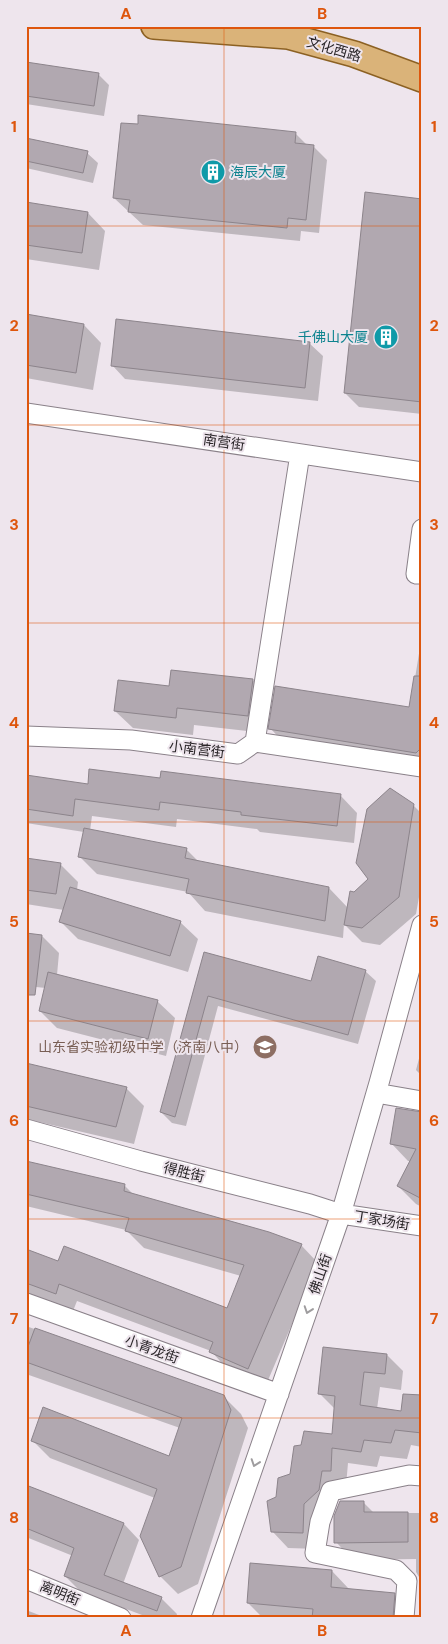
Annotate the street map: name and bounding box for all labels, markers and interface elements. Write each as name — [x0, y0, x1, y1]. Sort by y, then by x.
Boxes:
text: A — [120, 3, 132, 24]
text: B — [317, 3, 327, 24]
street label: 文化西路 — [305, 33, 363, 65]
text: 1 — [11, 116, 17, 137]
text: 1 — [431, 116, 437, 137]
building icon: 海辰大厦 — [200, 159, 226, 185]
place label: 海辰大厦 — [230, 163, 286, 181]
text: 2 — [9, 315, 19, 336]
text: 2 — [429, 315, 439, 336]
building icon: 千佛山大厦 — [373, 324, 399, 350]
place label: 千佛山大厦 — [298, 328, 368, 346]
street label: 南营街 — [202, 430, 246, 454]
text: 3 — [9, 514, 19, 535]
text: 3 — [429, 514, 439, 535]
text: 4 — [9, 712, 19, 733]
text: 4 — [429, 712, 439, 733]
street label: 小南营街 — [168, 737, 226, 761]
text: 5 — [9, 911, 19, 932]
text: 5 — [429, 911, 439, 932]
school or university icon: 山东省实验初级中学（济南八中） — [252, 1034, 278, 1060]
place label: 山东省实验初级中学（济南八中） — [38, 1038, 248, 1056]
text: 6 — [9, 1110, 19, 1131]
text: 6 — [429, 1110, 439, 1131]
street label: 得胜街 — [161, 1158, 207, 1186]
street label: 丁家场街 — [353, 1207, 411, 1233]
street label: 佛山街 — [305, 1251, 335, 1297]
one-way arrow — [304, 1305, 314, 1313]
text: 7 — [10, 1308, 19, 1329]
text: 7 — [430, 1308, 439, 1329]
street label: 小青龙街 — [123, 1331, 181, 1367]
one-way arrow — [251, 1458, 261, 1467]
text: 8 — [9, 1507, 19, 1528]
text: 8 — [429, 1507, 439, 1528]
street label: 离明街 — [37, 1577, 83, 1609]
text: A — [120, 1620, 132, 1641]
text: B — [317, 1620, 327, 1641]

